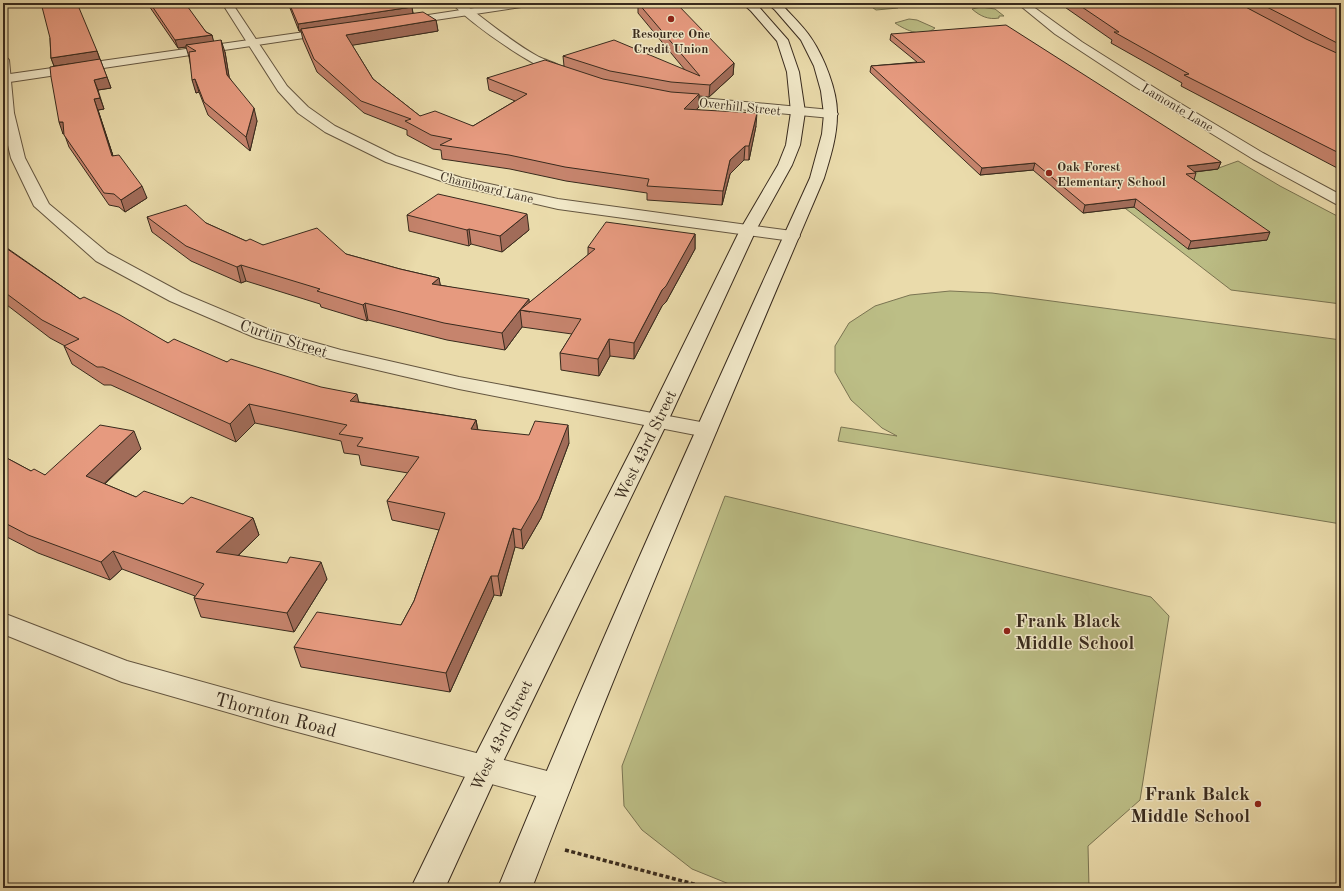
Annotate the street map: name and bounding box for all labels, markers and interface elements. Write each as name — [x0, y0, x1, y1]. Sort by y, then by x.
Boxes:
marker: Resource One Credit Union — [666, 14, 676, 24]
place label: Resource One Credit Union — [631, 28, 711, 56]
street label: Lamonte Lane — [1139, 82, 1215, 135]
street label: Overhill Street — [698, 97, 782, 118]
place label: Oak Forest Elementary School — [1057, 161, 1166, 189]
marker: Oak Forest Elementary School — [1044, 168, 1054, 178]
street label: Chamboard Lane — [439, 171, 535, 206]
street label: Curtin Street — [238, 318, 330, 362]
street label: West 43rd Street — [613, 388, 681, 503]
place label: Frank Black Middle School — [1015, 613, 1135, 654]
marker: Frank Black Middle School — [1002, 626, 1012, 636]
street label: West 43rd Street — [469, 678, 537, 793]
street label: Thornton Road — [212, 691, 338, 742]
place label: Frank Balck Middle School — [1131, 786, 1250, 827]
marker: Frank Balck Middle School — [1253, 799, 1263, 809]

